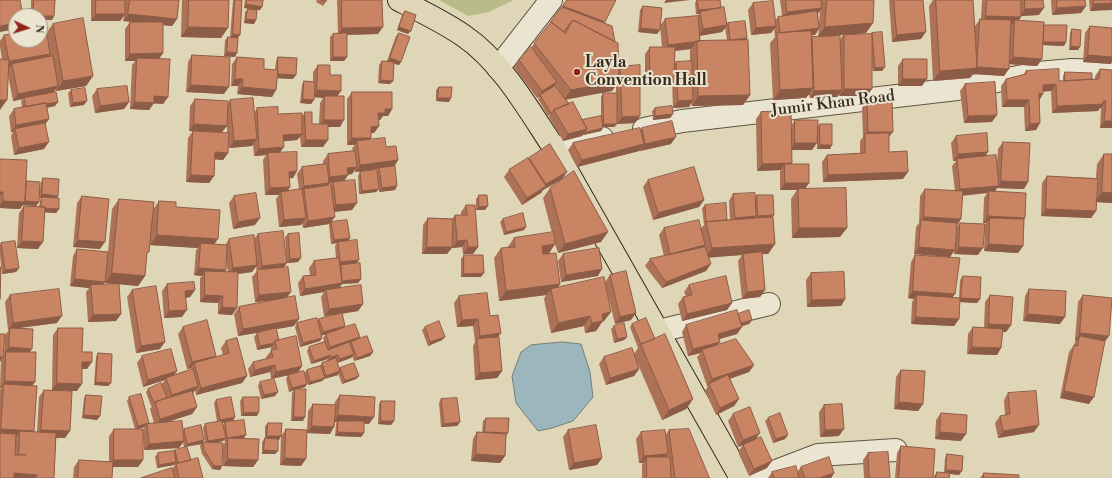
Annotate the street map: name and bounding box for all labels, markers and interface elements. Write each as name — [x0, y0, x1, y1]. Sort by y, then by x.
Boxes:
north arrow — [8, 8, 48, 48]
text: N — [32, 24, 46, 34]
place label: Layla Convention Hall — [585, 53, 707, 91]
marker: Layla Convention Hall — [572, 67, 582, 77]
street label: Jumir Khan Road — [770, 87, 896, 121]

